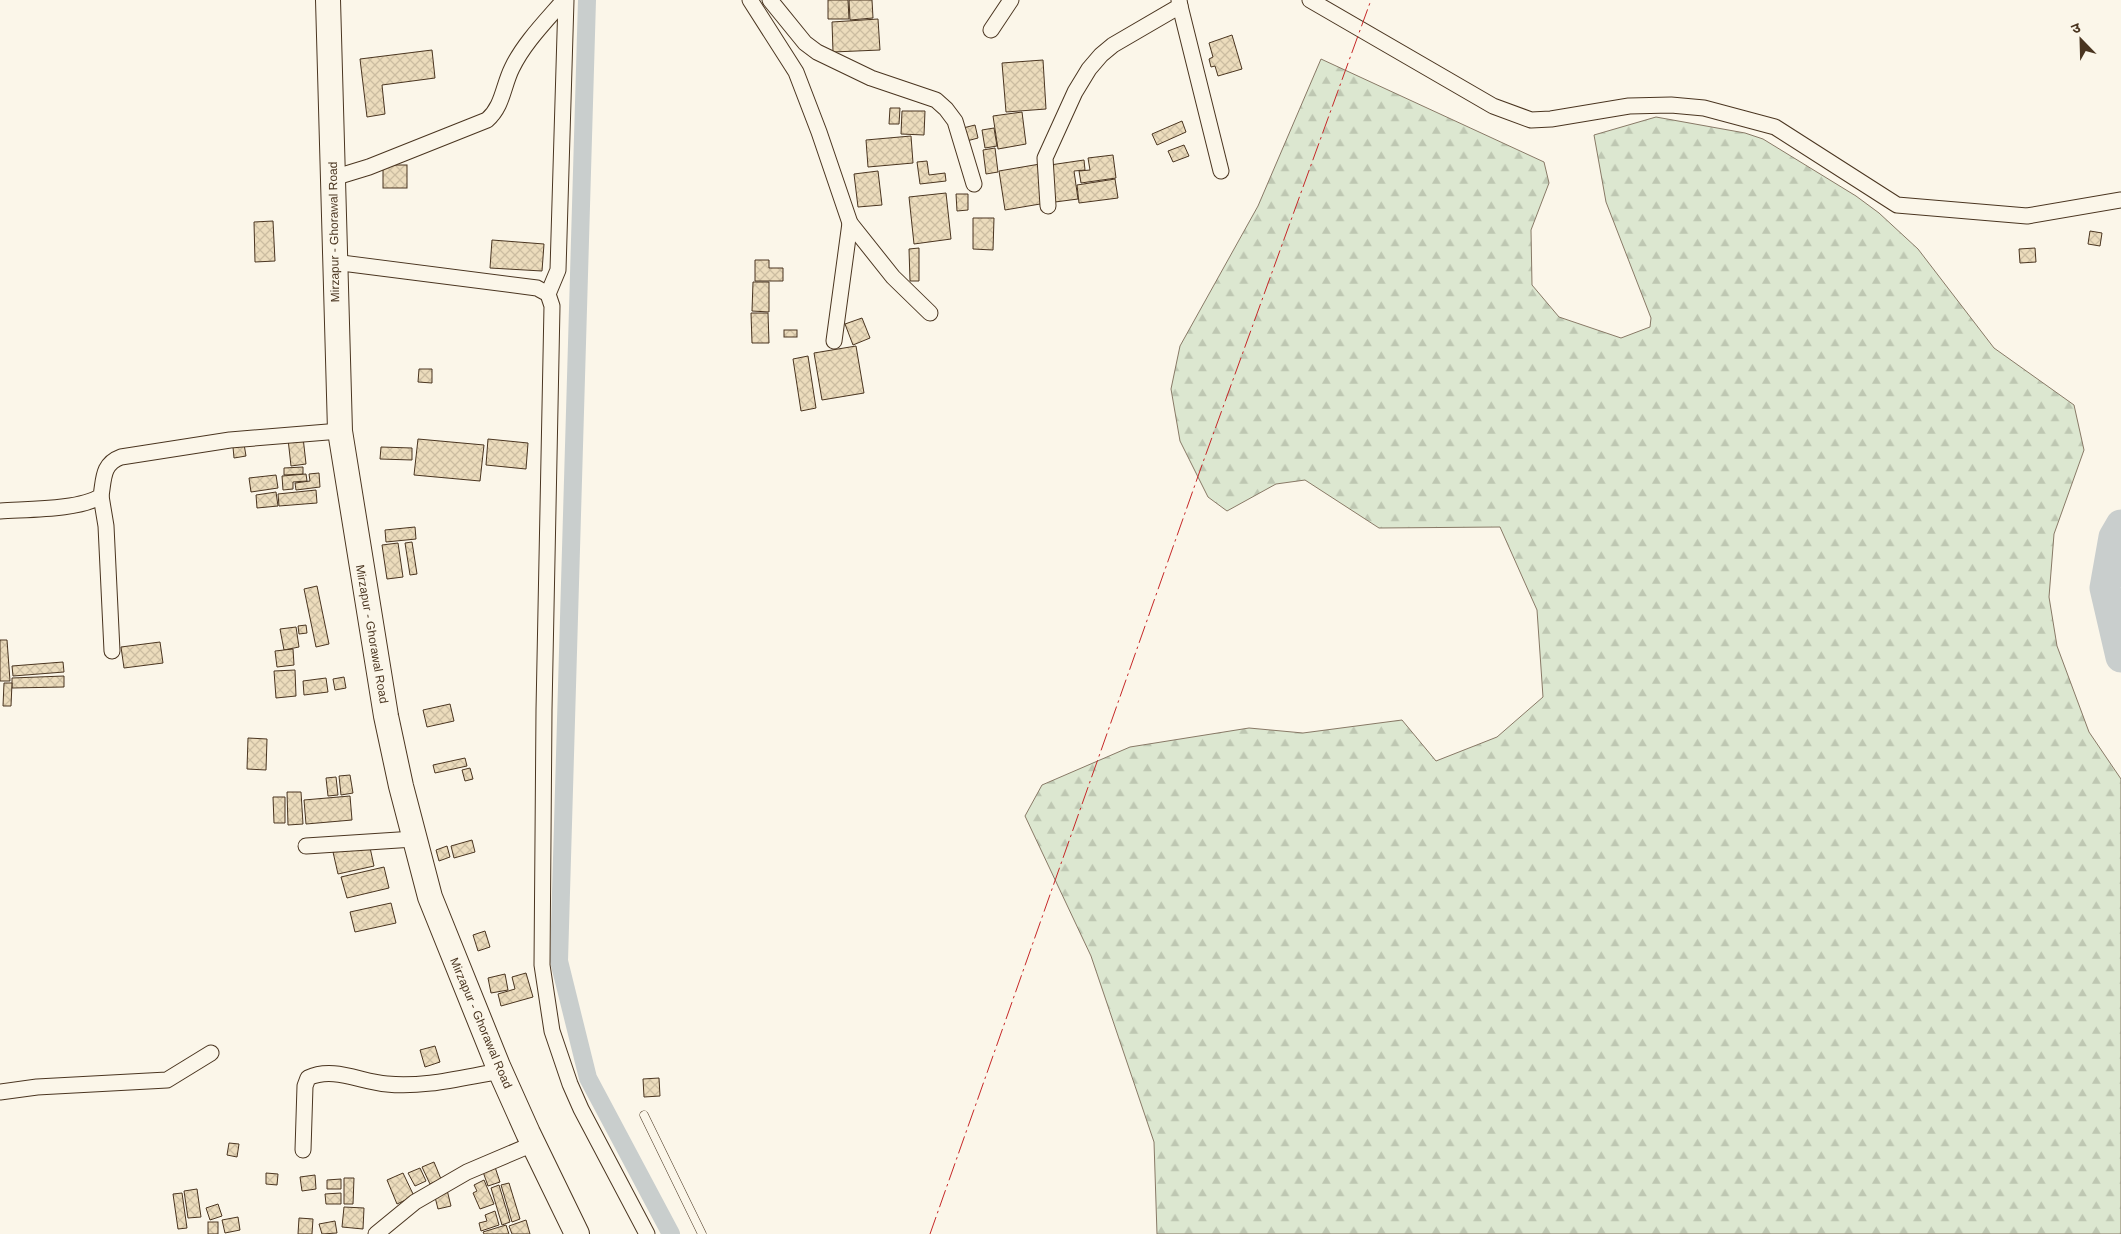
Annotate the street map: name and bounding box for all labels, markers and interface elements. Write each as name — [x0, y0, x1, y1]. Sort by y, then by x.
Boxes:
north arrow — [2056, 15, 2106, 65]
text: उ — [2069, 19, 2084, 37]
street label: Mirzapur - Ghorawal Road — [326, 162, 342, 302]
street label: Mirzapur - Ghorawal Road — [353, 563, 391, 705]
street label: Mirzapur - Ghorawal Road — [447, 955, 515, 1091]

